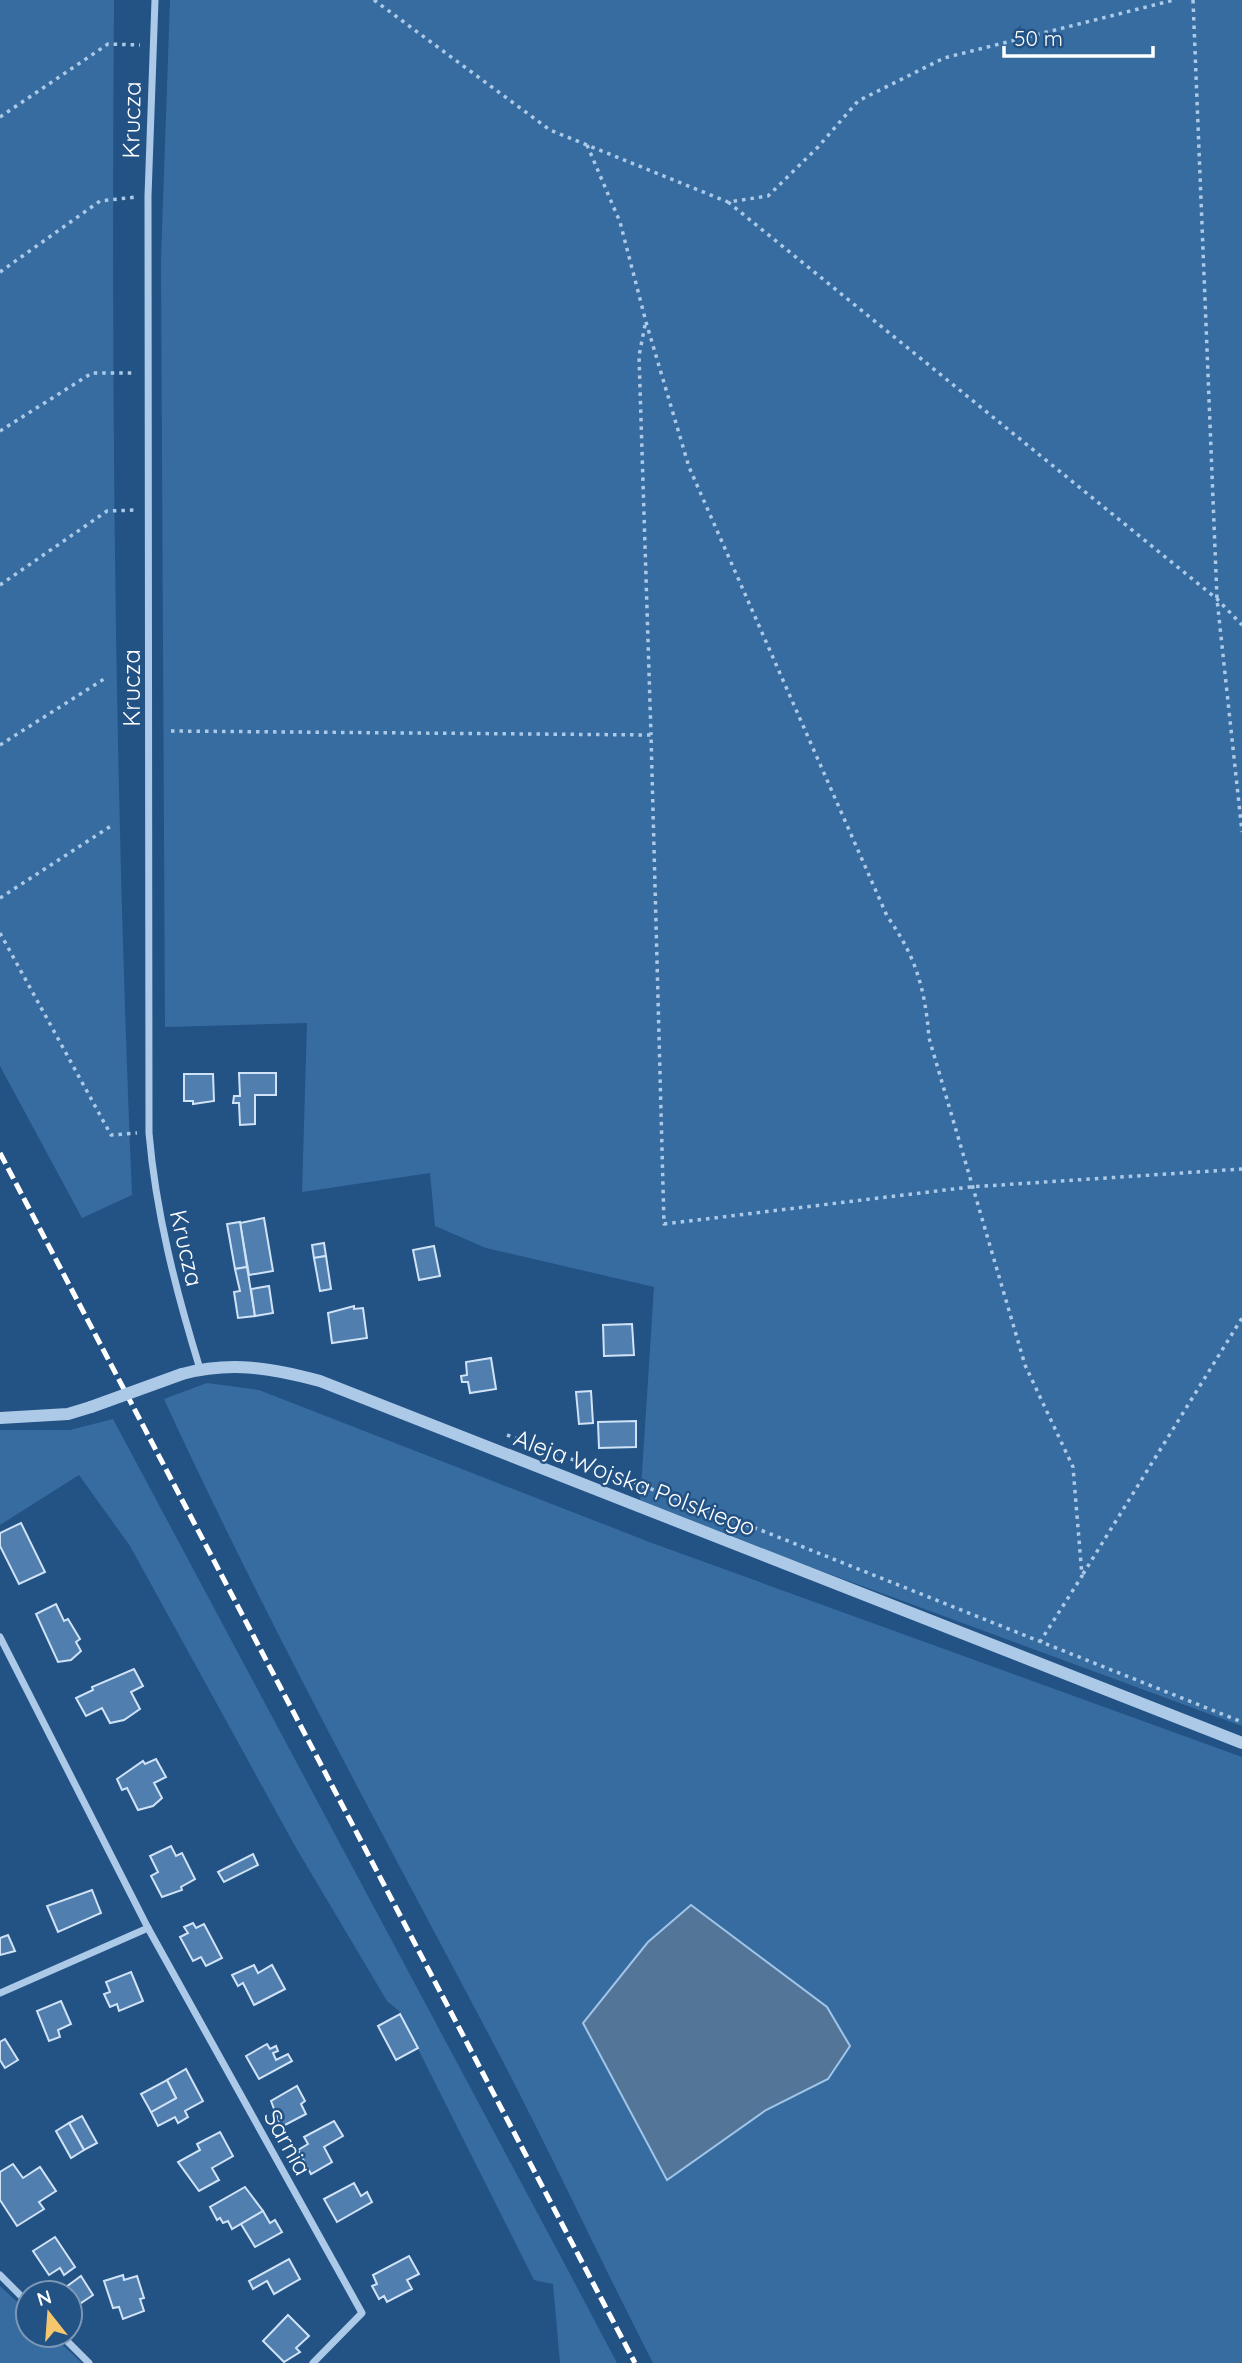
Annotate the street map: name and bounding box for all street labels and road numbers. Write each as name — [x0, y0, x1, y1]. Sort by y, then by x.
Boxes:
street label: Krucza — [115, 81, 147, 159]
street label: Krucza — [116, 649, 146, 727]
street label: Krucza — [164, 1207, 210, 1289]
street label: Aleja Wojska Polskiego — [510, 1422, 760, 1542]
street label: Sarnia — [258, 2104, 318, 2180]

